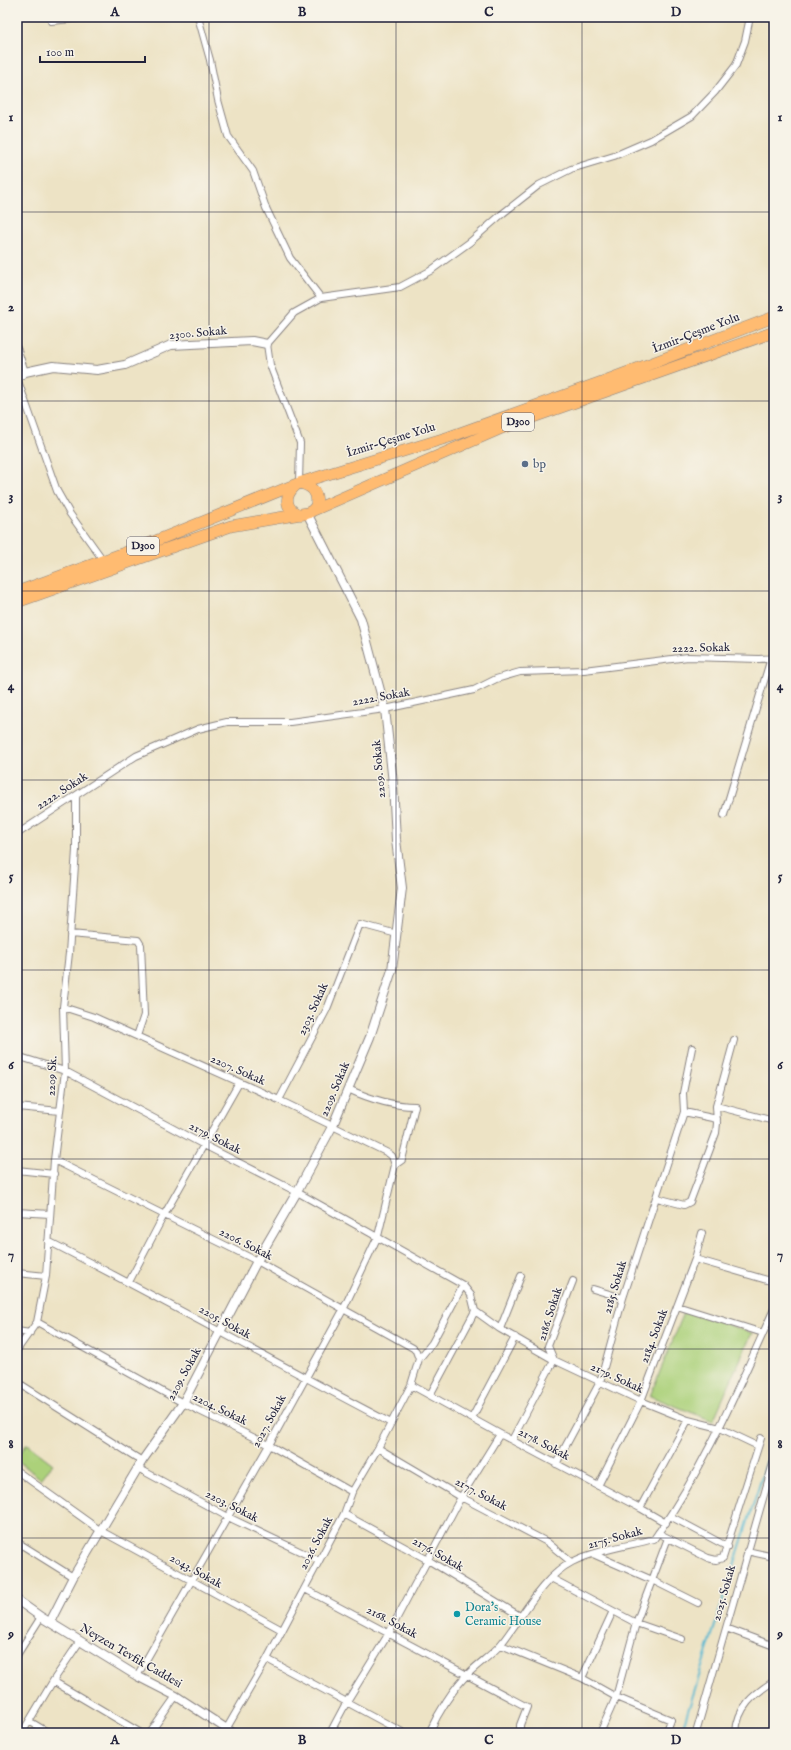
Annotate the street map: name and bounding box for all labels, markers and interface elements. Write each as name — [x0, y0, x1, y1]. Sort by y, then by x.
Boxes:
text: A — [110, 4, 121, 21]
text: B — [298, 4, 307, 21]
text: C — [484, 4, 494, 21]
text: D — [671, 4, 682, 21]
scale bar — [40, 38, 145, 64]
text: 100 m — [46, 45, 74, 60]
text: 1 — [9, 109, 14, 126]
text: 1 — [778, 109, 783, 126]
text: 2 — [8, 299, 14, 316]
text: 2 — [777, 299, 783, 316]
street label: İzmir-Çeşme Yolu — [650, 309, 742, 357]
street label: 2300. Sokak — [169, 323, 228, 343]
road number: D300 — [502, 413, 534, 431]
street label: İzmir-Çeşme Yolu — [344, 418, 437, 461]
place label: bp — [533, 457, 546, 473]
marker: bp — [520, 459, 530, 469]
text: 3 — [9, 488, 14, 505]
text: 3 — [778, 488, 783, 505]
road number: D300 — [127, 537, 159, 555]
street label: 2222. Sokak — [672, 640, 731, 656]
text: 4 — [8, 678, 15, 695]
text: 4 — [777, 678, 784, 695]
street label: 2222. Sokak — [351, 684, 412, 709]
street label: 2209. Sokak — [369, 739, 389, 799]
street label: 2222. Sokak — [33, 769, 91, 813]
text: 5 — [9, 868, 14, 885]
text: 5 — [778, 868, 783, 885]
street label: 2303. Sokak — [294, 980, 332, 1038]
street label: 2207. Sokak — [208, 1051, 268, 1089]
street label: 2209 Sk. — [43, 1055, 61, 1097]
text: 6 — [8, 1057, 14, 1074]
text: 6 — [777, 1057, 783, 1074]
street label: 2209. Sokak — [317, 1059, 353, 1119]
street label: 2179. Sokak — [186, 1118, 244, 1158]
street label: 2206. Sokak — [217, 1224, 276, 1264]
text: 7 — [8, 1247, 14, 1264]
text: 7 — [777, 1247, 783, 1264]
street label: 2185. Sokak — [600, 1258, 630, 1315]
street label: 2186. Sokak — [534, 1285, 566, 1343]
street label: 2205. Sokak — [196, 1302, 254, 1343]
street label: 2184. Sokak — [637, 1306, 671, 1365]
street label: 2209. Sokak — [163, 1344, 205, 1403]
street label: 2179. Sokak — [588, 1359, 646, 1397]
street label: 2204. Sokak — [190, 1389, 250, 1429]
street label: 2027. Sokak — [248, 1391, 290, 1450]
street label: 2178. Sokak — [516, 1424, 573, 1464]
text: 8 — [8, 1436, 14, 1453]
text: 8 — [777, 1436, 783, 1453]
street label: 2177. Sokak — [452, 1474, 510, 1514]
street label: 2203. Sokak — [203, 1486, 261, 1526]
street label: 2026. Sokak — [296, 1513, 337, 1572]
street label: 2175. Sokak — [586, 1523, 644, 1552]
street label: 2176. Sokak — [410, 1533, 467, 1575]
street label: 2043. Sokak — [167, 1550, 225, 1592]
street label: 2025. Sokak — [709, 1563, 739, 1623]
place label: Dora's Ceramic House — [465, 1600, 542, 1629]
street label: 2168. Sokak — [364, 1602, 421, 1642]
marker: Dora's Ceramic House — [452, 1609, 462, 1619]
street label: Neyzen Tevfik Caddesi — [77, 1621, 185, 1691]
text: 9 — [7, 1626, 14, 1643]
text: 9 — [776, 1626, 783, 1643]
text: A — [110, 1732, 121, 1749]
text: B — [298, 1732, 307, 1749]
text: C — [484, 1732, 494, 1749]
text: D — [671, 1732, 682, 1749]

